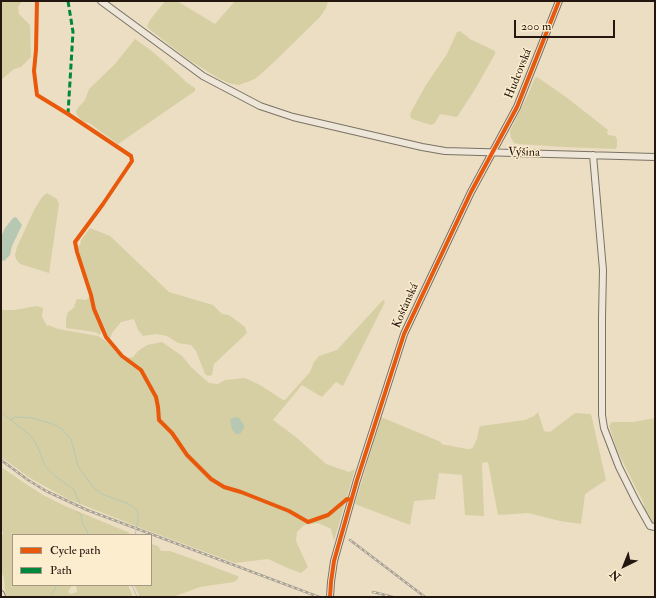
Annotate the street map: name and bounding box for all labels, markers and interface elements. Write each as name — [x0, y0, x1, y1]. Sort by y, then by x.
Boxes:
scale bar — [516, 12, 617, 38]
text: 200 m — [521, 19, 551, 34]
street label: Hudcovská — [503, 47, 535, 101]
street label: Výšina — [508, 146, 540, 160]
street label: Košťanská — [390, 281, 422, 331]
legend — [12, 534, 152, 586]
text: Cycle path — [50, 543, 100, 558]
north arrow — [604, 546, 644, 586]
text: Path — [50, 563, 72, 578]
text: N — [607, 567, 624, 583]

